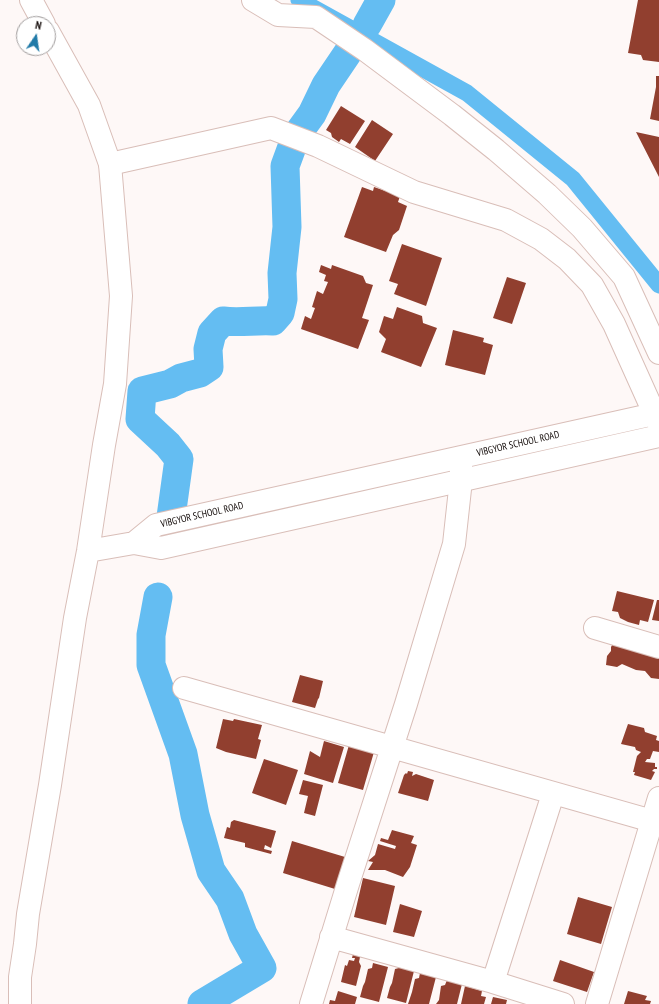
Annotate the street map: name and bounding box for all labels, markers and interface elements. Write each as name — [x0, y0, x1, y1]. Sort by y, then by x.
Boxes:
north arrow — [16, 16, 56, 56]
text: N — [34, 18, 43, 33]
street label: VIBGYOR SCHOOL ROAD — [476, 429, 560, 459]
street label: VIBGYOR SCHOOL ROAD — [160, 500, 244, 530]

